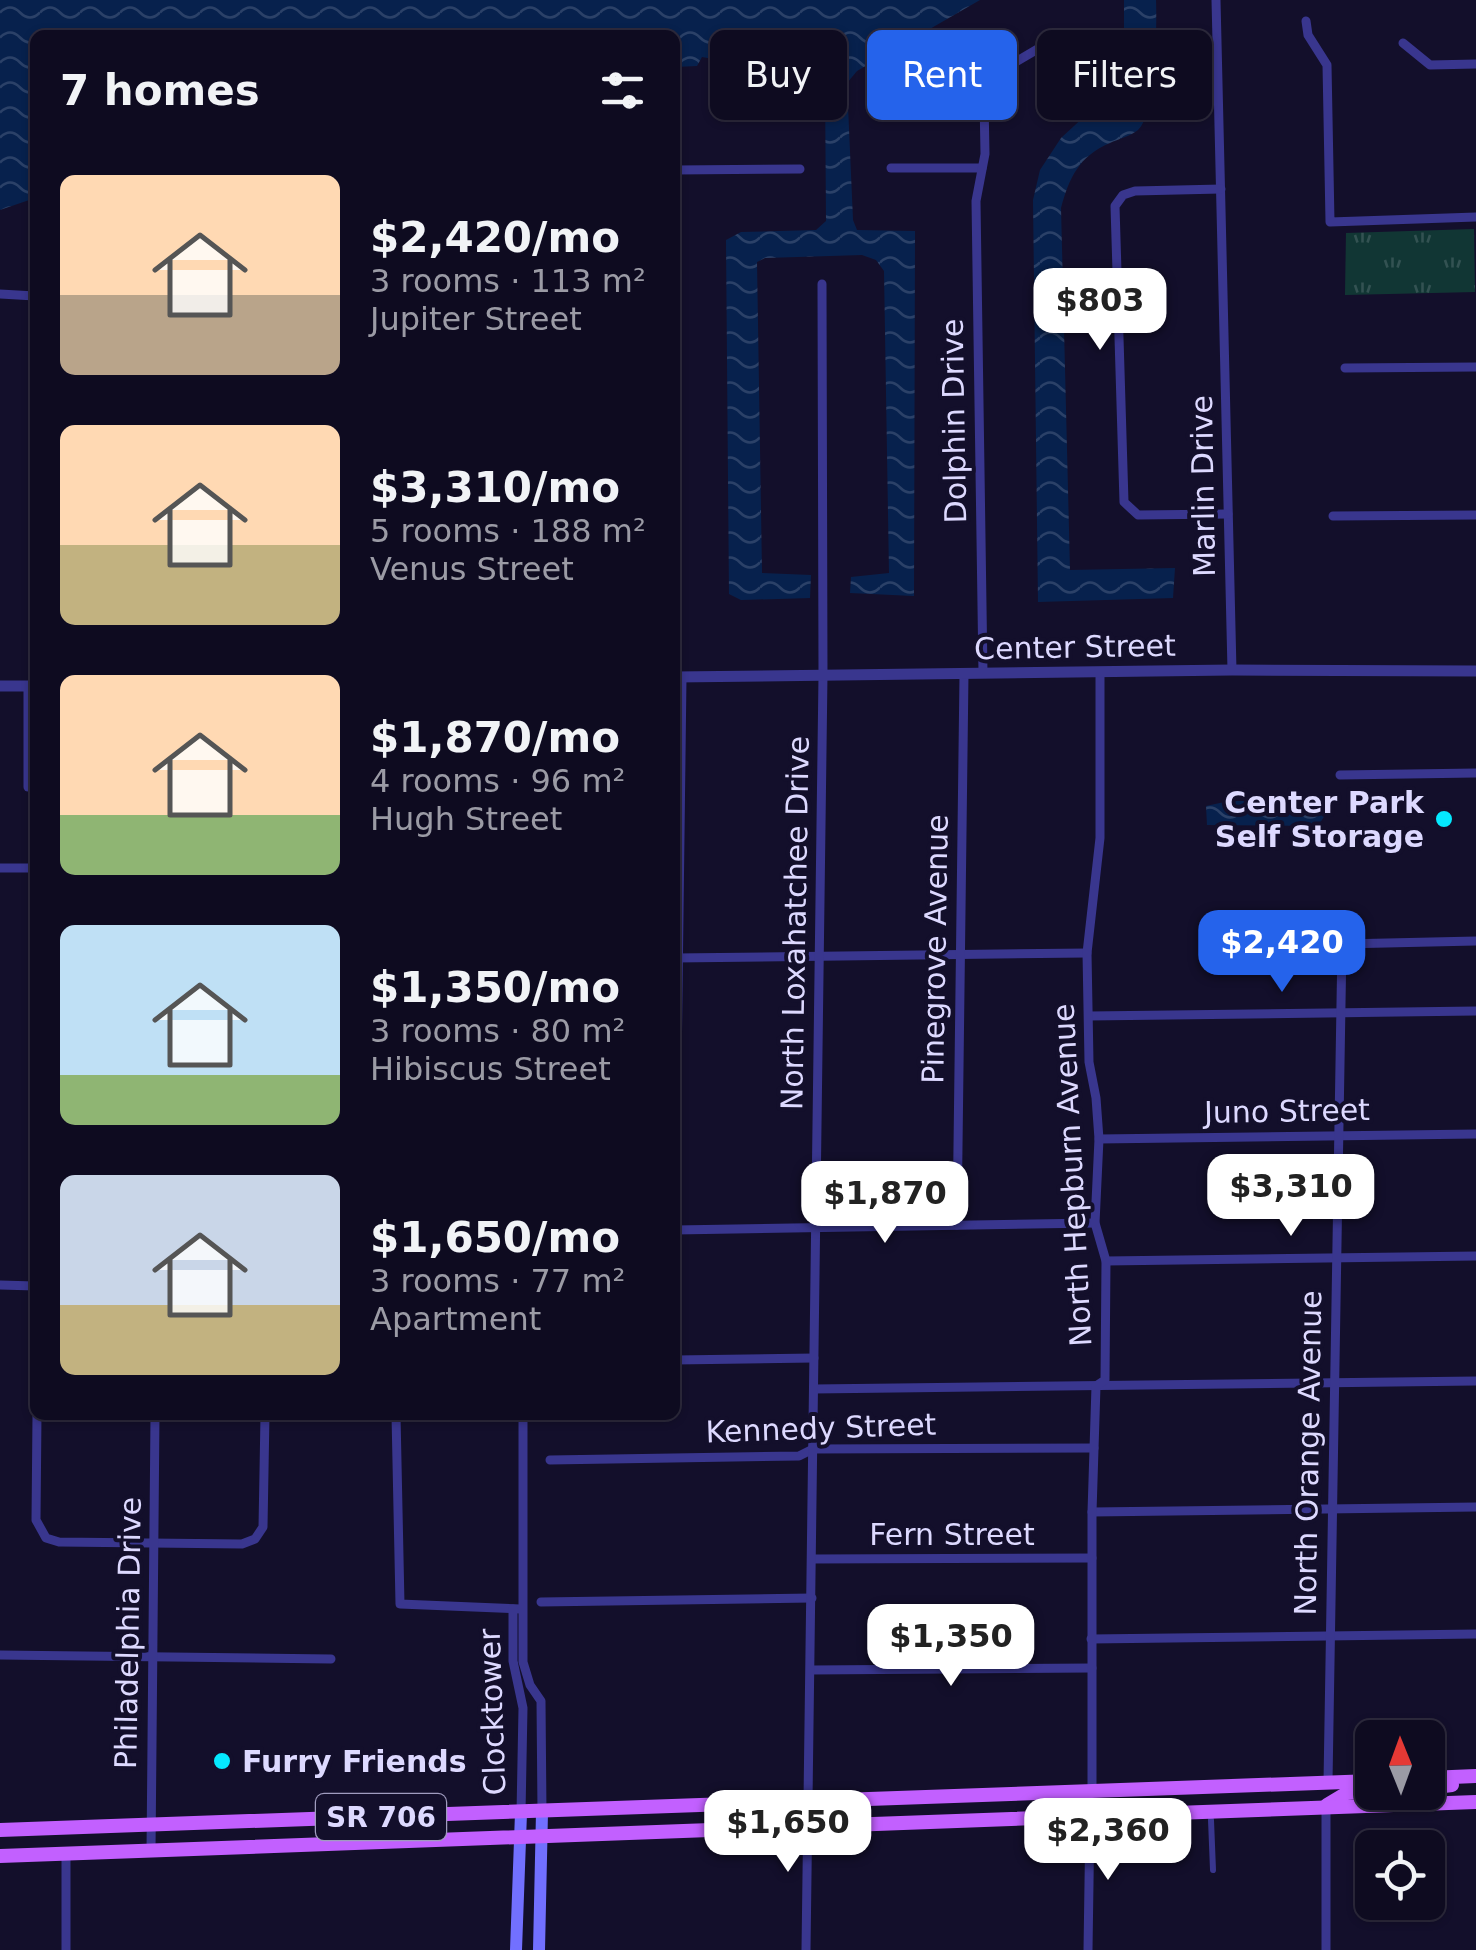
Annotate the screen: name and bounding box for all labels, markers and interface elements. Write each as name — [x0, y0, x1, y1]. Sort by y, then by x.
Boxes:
chip: Buy — [710, 30, 847, 120]
chip: Rent — [867, 30, 1017, 120]
chip: Filters — [1037, 30, 1212, 120]
icon: filters — [595, 63, 650, 118]
text: 7 homes — [60, 66, 260, 115]
text: $2,420/mo — [370, 213, 620, 262]
icon: home — [140, 215, 260, 335]
text: 3 rooms · 113 m² — [370, 262, 646, 300]
pin: $803 — [1041, 268, 1159, 353]
text: $803 — [1055, 281, 1145, 319]
text: Jupiter Street — [370, 300, 582, 338]
street label: Dolphin Drive — [935, 318, 973, 524]
street label: Marlin Drive — [1184, 395, 1222, 577]
text: $3,310/mo — [370, 463, 620, 512]
icon: home — [140, 465, 260, 585]
text: 5 rooms · 188 m² — [370, 512, 646, 550]
text: Venus Street — [370, 550, 574, 588]
street label: Center Street — [974, 628, 1176, 666]
text: $1,870/mo — [370, 713, 620, 762]
icon: home — [140, 715, 260, 835]
street label: North Loxahatchee Drive — [774, 736, 816, 1110]
text: 4 rooms · 96 m² — [370, 762, 625, 800]
place label: Center Park Self Storage — [1215, 785, 1425, 854]
text: Hugh Street — [370, 800, 562, 838]
marker: Center Park Self Storage — [1433, 808, 1455, 830]
street label: Pinegrove Avenue — [915, 814, 955, 1084]
pin: $2,420 — [1201, 910, 1363, 995]
text: $2,420 — [1220, 923, 1344, 961]
text: $1,350/mo — [370, 963, 620, 1012]
icon: home — [140, 965, 260, 1085]
street label: North Hepburn Avenue — [1046, 1003, 1098, 1347]
text: 3 rooms · 80 m² — [370, 1012, 625, 1050]
text: Hibiscus Street — [370, 1050, 611, 1088]
street label: Juno Street — [1202, 1092, 1370, 1130]
pin: $3,310 — [1210, 1154, 1372, 1239]
pin: $1,870 — [804, 1161, 966, 1246]
text: $3,310 — [1229, 1167, 1353, 1205]
text: $1,870 — [823, 1174, 947, 1212]
text: $1,650/mo — [370, 1213, 620, 1262]
icon: home — [140, 1215, 260, 1335]
text: 3 rooms · 77 m² — [370, 1262, 625, 1300]
street label: North Orange Avenue — [1288, 1290, 1328, 1616]
text: Apartment — [370, 1300, 541, 1338]
street label: Kennedy Street — [705, 1406, 937, 1450]
street label: Philadelphia Drive — [108, 1497, 148, 1769]
street label: Fern Street — [869, 1517, 1035, 1552]
pin: $1,350 — [870, 1604, 1032, 1689]
text: $1,350 — [889, 1617, 1013, 1655]
street label: Clocktower — [472, 1627, 512, 1796]
north arrow — [1355, 1720, 1445, 1810]
map controls — [1355, 1720, 1445, 1920]
place label: Furry Friends — [242, 1744, 467, 1779]
marker: Furry Friends — [211, 1750, 233, 1772]
pin: $1,650 — [707, 1790, 869, 1875]
road number: SR 706 — [316, 1794, 446, 1840]
pin: $2,360 — [1027, 1798, 1189, 1883]
text: $1,650 — [726, 1803, 850, 1841]
text: $2,360 — [1046, 1811, 1170, 1849]
button: locate — [1355, 1830, 1445, 1920]

